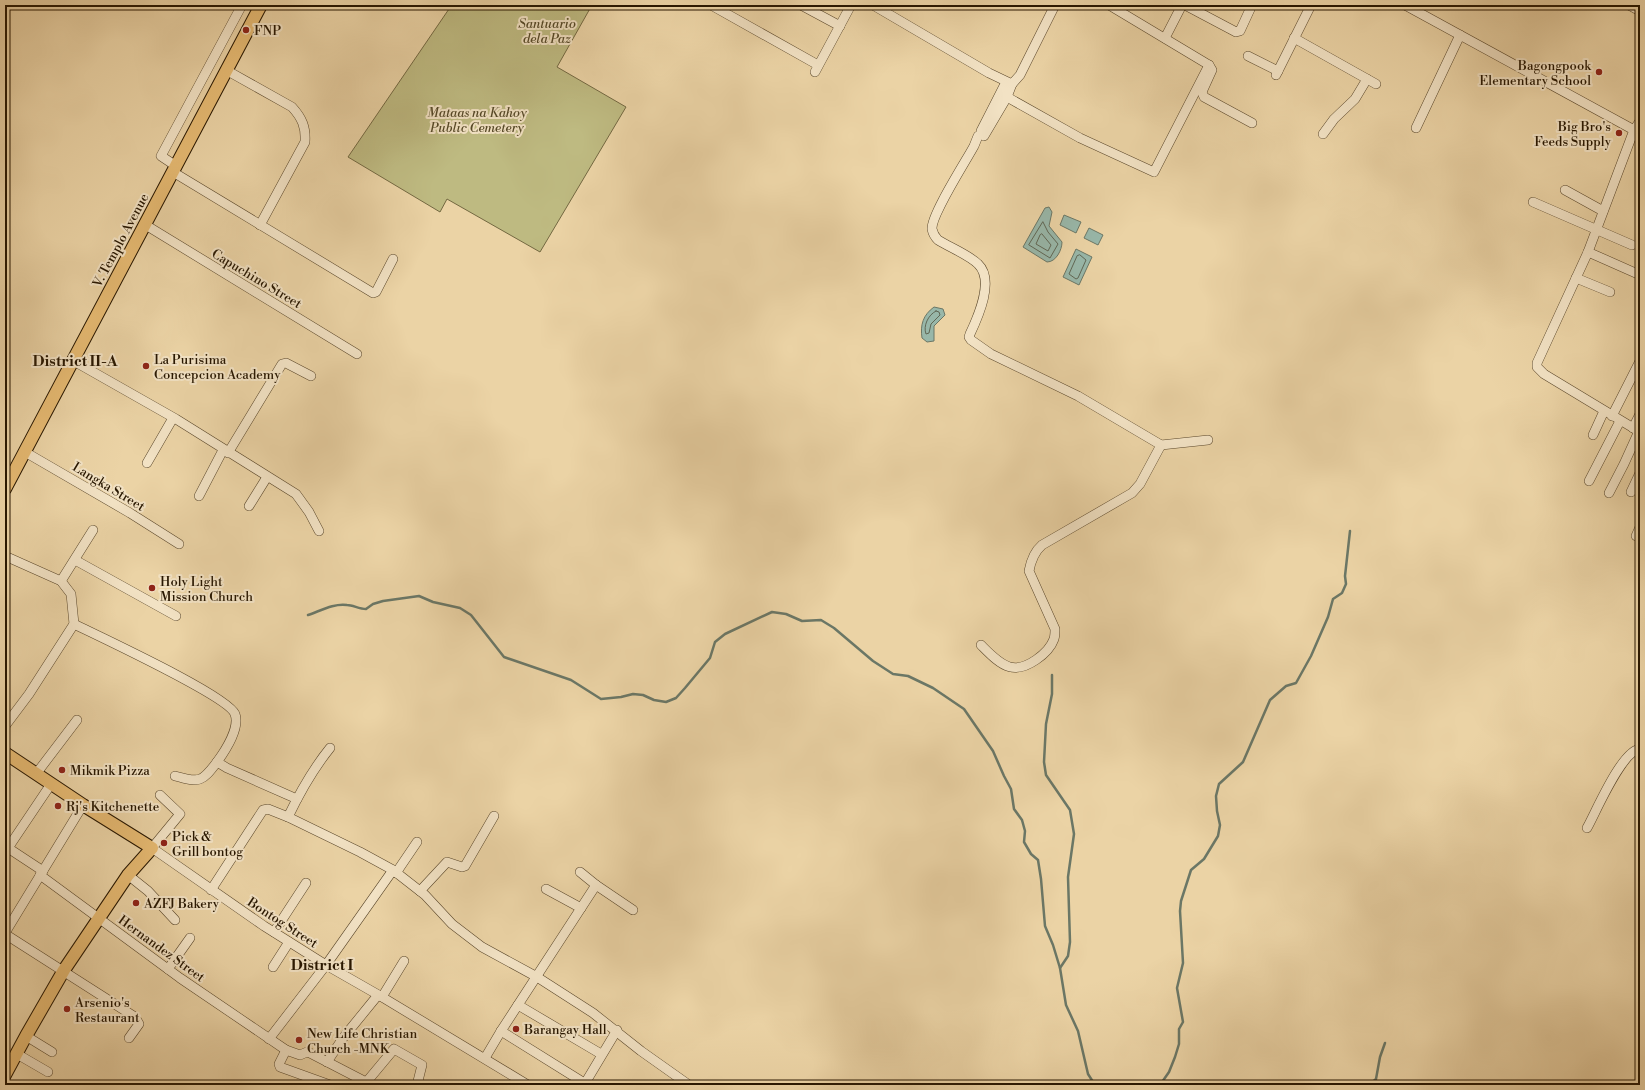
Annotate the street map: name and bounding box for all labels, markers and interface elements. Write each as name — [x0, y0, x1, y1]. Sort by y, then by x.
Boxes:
park label: Santuario dela Paz — [518, 16, 576, 47]
place label: FNP — [254, 23, 281, 39]
marker: FNP — [241, 25, 251, 35]
place label: Bagongpook Elementary School — [1479, 58, 1592, 89]
marker: Bagongpook Elementary School — [1594, 67, 1604, 77]
park label: Mataas na Kahoy Public Cemetery — [427, 105, 527, 136]
place label: Big Bro's Feeds Supply — [1534, 119, 1612, 150]
marker: Big Bro's Feeds Supply — [1614, 128, 1624, 138]
street label: V. Templo Avenue — [89, 191, 153, 291]
street label: Capuchino Street — [209, 246, 305, 312]
district label: District II-A — [33, 352, 118, 371]
place label: La Purisima Concepcion Academy — [154, 352, 281, 383]
marker: La Purisima Concepcion Academy — [141, 361, 151, 371]
street label: Langka Street — [69, 459, 148, 515]
place label: Holy Light Mission Church — [160, 574, 253, 605]
marker: Holy Light Mission Church — [147, 583, 157, 593]
place label: Mikmik Pizza — [70, 763, 150, 779]
marker: Mikmik Pizza — [57, 765, 67, 775]
place label: Rj's Kitchenette — [66, 799, 160, 815]
marker: Rj's Kitchenette — [53, 801, 63, 811]
place label: Pick & Grill bontog — [172, 829, 243, 860]
marker: Pick & Grill bontog — [159, 838, 169, 848]
street label: Bontog Street — [243, 894, 321, 952]
place label: AZFJ Bakery — [143, 896, 220, 912]
marker: AZFJ Bakery — [131, 898, 141, 908]
street label: Hernandez Street — [115, 912, 208, 986]
district label: District I — [291, 956, 354, 975]
place label: Arsenio's Restaurant — [74, 995, 140, 1026]
marker: Arsenio's Restaurant — [62, 1004, 72, 1014]
place label: Barangay Hall — [523, 1022, 607, 1038]
marker: Barangay Hall — [511, 1024, 521, 1034]
place label: New Life Christian Church -MNK — [307, 1026, 417, 1057]
marker: New Life Christian Church -MNK — [294, 1035, 304, 1045]

